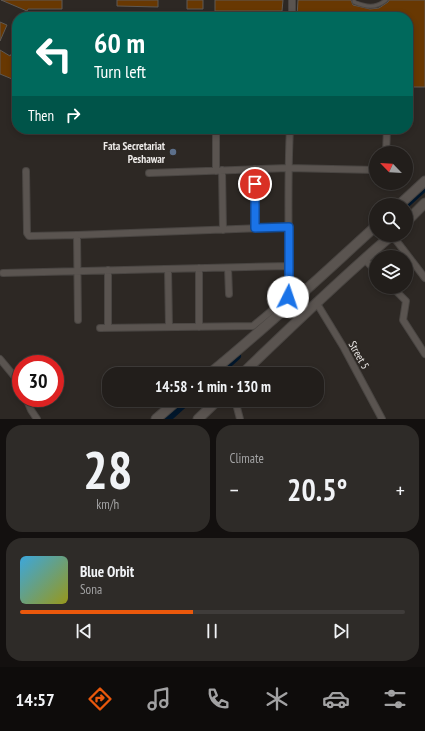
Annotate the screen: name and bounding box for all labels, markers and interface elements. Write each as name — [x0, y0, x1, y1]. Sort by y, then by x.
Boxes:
text: 60 m — [94, 24, 145, 61]
icon: left — [28, 28, 80, 80]
text: Turn left — [94, 60, 146, 83]
icon: right — [62, 104, 84, 126]
text: Then — [28, 106, 54, 125]
place label: Fata Secretariat Peshawar — [103, 139, 166, 166]
north arrow — [369, 146, 413, 190]
map controls — [369, 146, 413, 294]
marker: Fata Secretariat Peshawar — [168, 147, 178, 157]
pin — [238, 167, 272, 201]
icon: arrive — [244, 173, 266, 195]
button: search — [369, 198, 413, 242]
button: layers — [369, 250, 413, 294]
position arrow — [267, 276, 309, 318]
street label: Street 5 — [346, 338, 372, 372]
speed limit sign: 30 — [12, 355, 64, 407]
text: 14:58 · 1 min · 130 m — [155, 377, 271, 396]
text: 28 — [83, 436, 133, 503]
text: Climate — [230, 450, 264, 467]
text: 20.5° — [287, 470, 347, 509]
text: − — [230, 476, 239, 504]
text: + — [396, 476, 405, 504]
text: km/h — [96, 496, 119, 513]
text: Blue Orbit — [80, 562, 134, 581]
text: Sona — [80, 581, 102, 598]
icon: previous — [73, 620, 95, 642]
icon: pause — [201, 620, 223, 642]
icon: next — [330, 620, 352, 642]
icon: directions — [86, 685, 114, 713]
icon: music — [145, 685, 173, 713]
icon: phone — [204, 685, 232, 713]
icon: climate — [263, 685, 291, 713]
icon: car — [322, 685, 350, 713]
icon: filters — [381, 685, 409, 713]
text: 14:57 — [16, 688, 55, 711]

